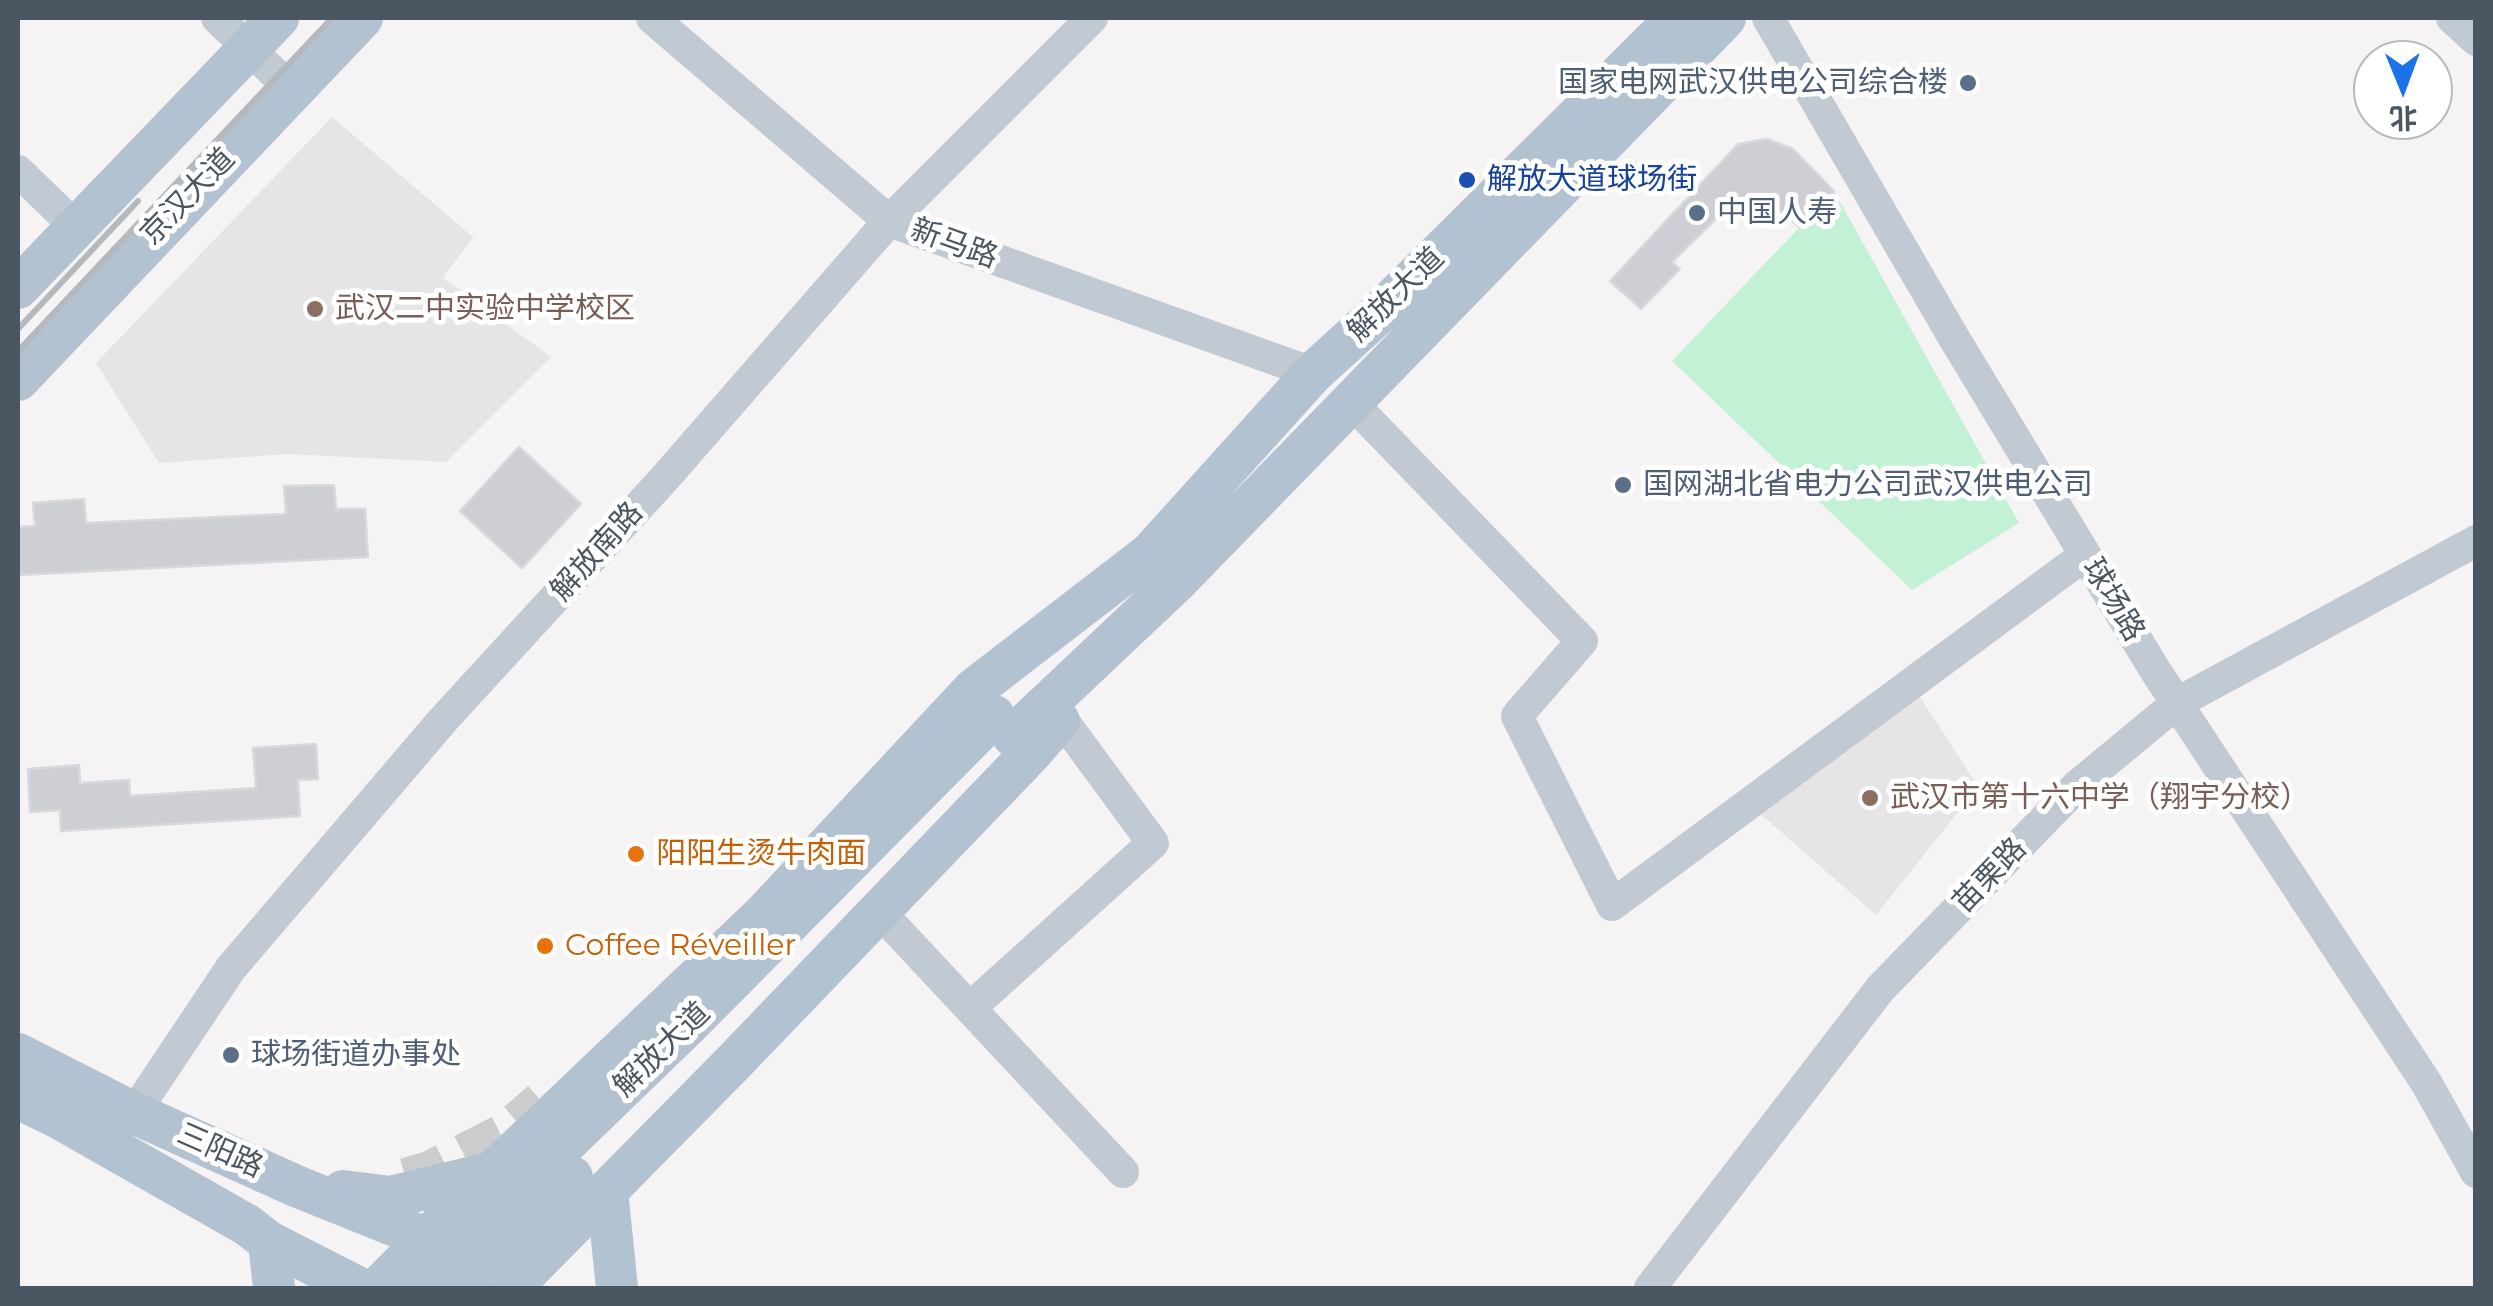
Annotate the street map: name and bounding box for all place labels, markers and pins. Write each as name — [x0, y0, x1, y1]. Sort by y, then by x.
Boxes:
place label: 国家电网武汉供电公司综合楼 — [1558, 65, 1948, 101]
marker: 国家电网武汉供电公司综合楼 — [1957, 72, 1979, 94]
place label: 解放大道球场街 — [1487, 162, 1697, 198]
marker: 解放大道球场街 — [1456, 169, 1478, 191]
place label: 中国人寿 — [1717, 195, 1837, 231]
marker: 中国人寿 — [1686, 202, 1708, 224]
place label: 武汉二中实验中学校区 — [335, 291, 635, 327]
marker: 武汉二中实验中学校区 — [304, 298, 326, 320]
place label: 国网湖北省电力公司武汉供电公司 — [1643, 467, 2093, 503]
marker: 国网湖北省电力公司武汉供电公司 — [1612, 474, 1634, 496]
place label: 武汉市第十六中学（翔宇分校） — [1890, 780, 2310, 816]
marker: 武汉市第十六中学（翔宇分校） — [1859, 787, 1881, 809]
place label: 阳阳生烫牛肉面 — [656, 836, 866, 872]
marker: 阳阳生烫牛肉面 — [625, 843, 647, 865]
place label: Coffee Réveiller — [565, 928, 796, 964]
marker: Coffee Réveiller — [534, 935, 556, 957]
place label: 球场街道办事处 — [251, 1037, 461, 1073]
marker: 球场街道办事处 — [220, 1044, 242, 1066]

